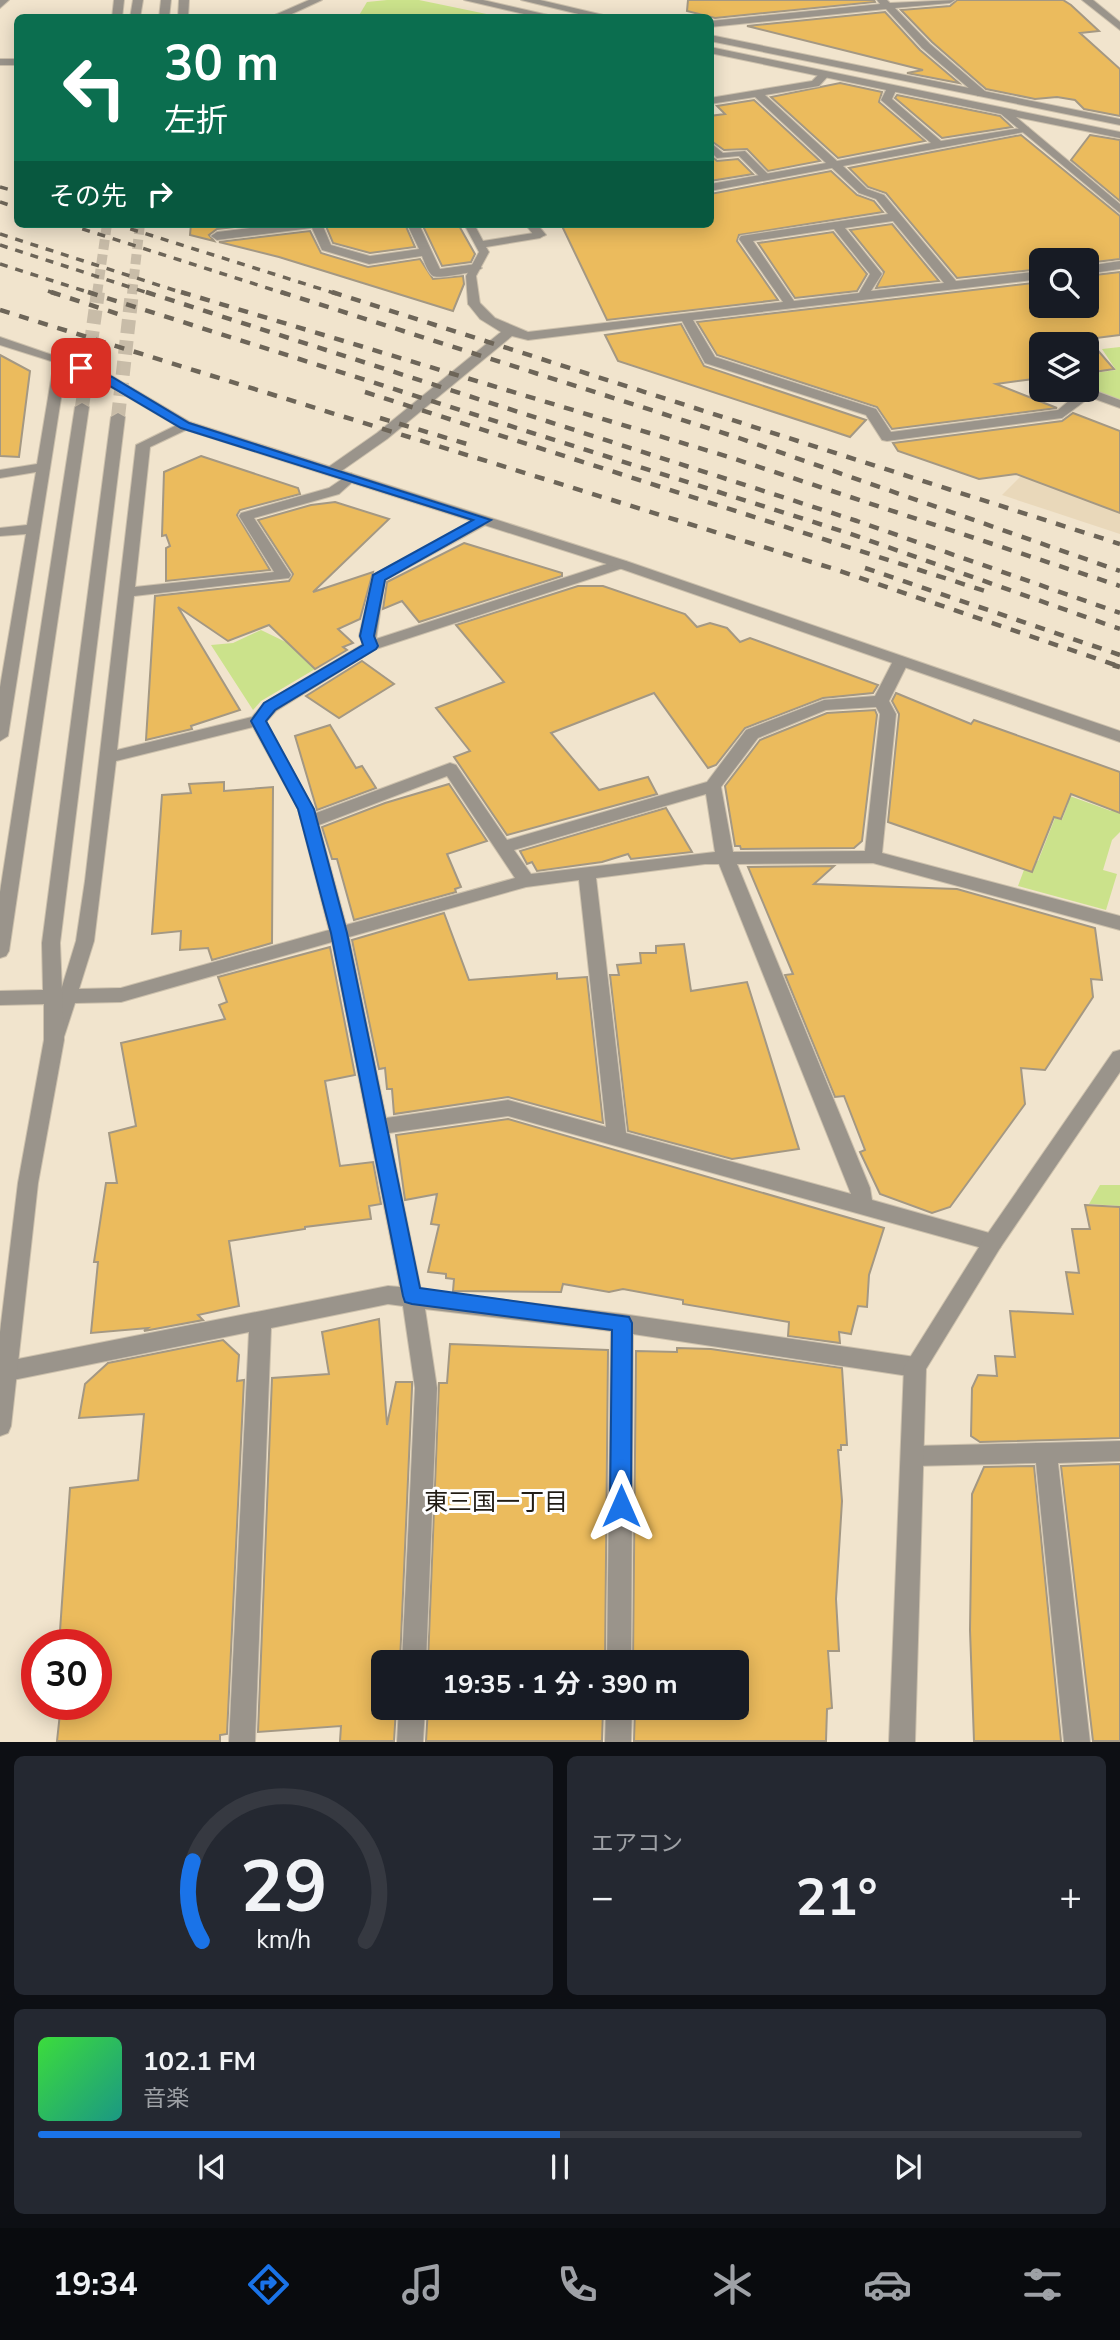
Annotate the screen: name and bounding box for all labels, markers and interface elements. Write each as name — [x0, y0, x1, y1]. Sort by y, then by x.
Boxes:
text: 30 m — [164, 30, 279, 97]
icon: left — [49, 42, 140, 133]
text: 左折 — [164, 99, 228, 142]
icon: right — [141, 175, 179, 213]
text: その先 — [49, 179, 127, 214]
map controls — [1029, 248, 1099, 402]
button: search — [1029, 248, 1099, 318]
button: layers — [1029, 332, 1099, 402]
pin — [51, 338, 111, 398]
icon: arrive — [62, 349, 100, 387]
position arrow — [584, 1469, 658, 1543]
district label: 東三国一丁目 — [424, 1486, 568, 1518]
speed limit sign: 30 — [21, 1629, 112, 1720]
text: 19:35 · 1 分 · 390 m — [442, 1667, 678, 1702]
text: エアコン — [591, 1828, 683, 1859]
text: 29 — [240, 1838, 327, 1938]
text: 21° — [795, 1862, 878, 1933]
text: − — [591, 1872, 614, 1923]
text: + — [1059, 1872, 1082, 1923]
text: km/h — [256, 1923, 311, 1957]
text: 102.1 FM — [143, 2044, 256, 2079]
text: 音楽 — [143, 2083, 189, 2114]
icon: previous — [193, 2148, 231, 2186]
icon: pause — [541, 2148, 579, 2186]
icon: next — [889, 2148, 927, 2186]
icon: directions — [244, 2260, 293, 2309]
icon: music — [398, 2260, 447, 2309]
icon: phone — [553, 2260, 602, 2309]
icon: climate — [708, 2260, 757, 2309]
icon: car — [863, 2260, 912, 2309]
icon: filters — [1018, 2260, 1067, 2309]
text: 19:34 — [53, 2263, 138, 2306]

